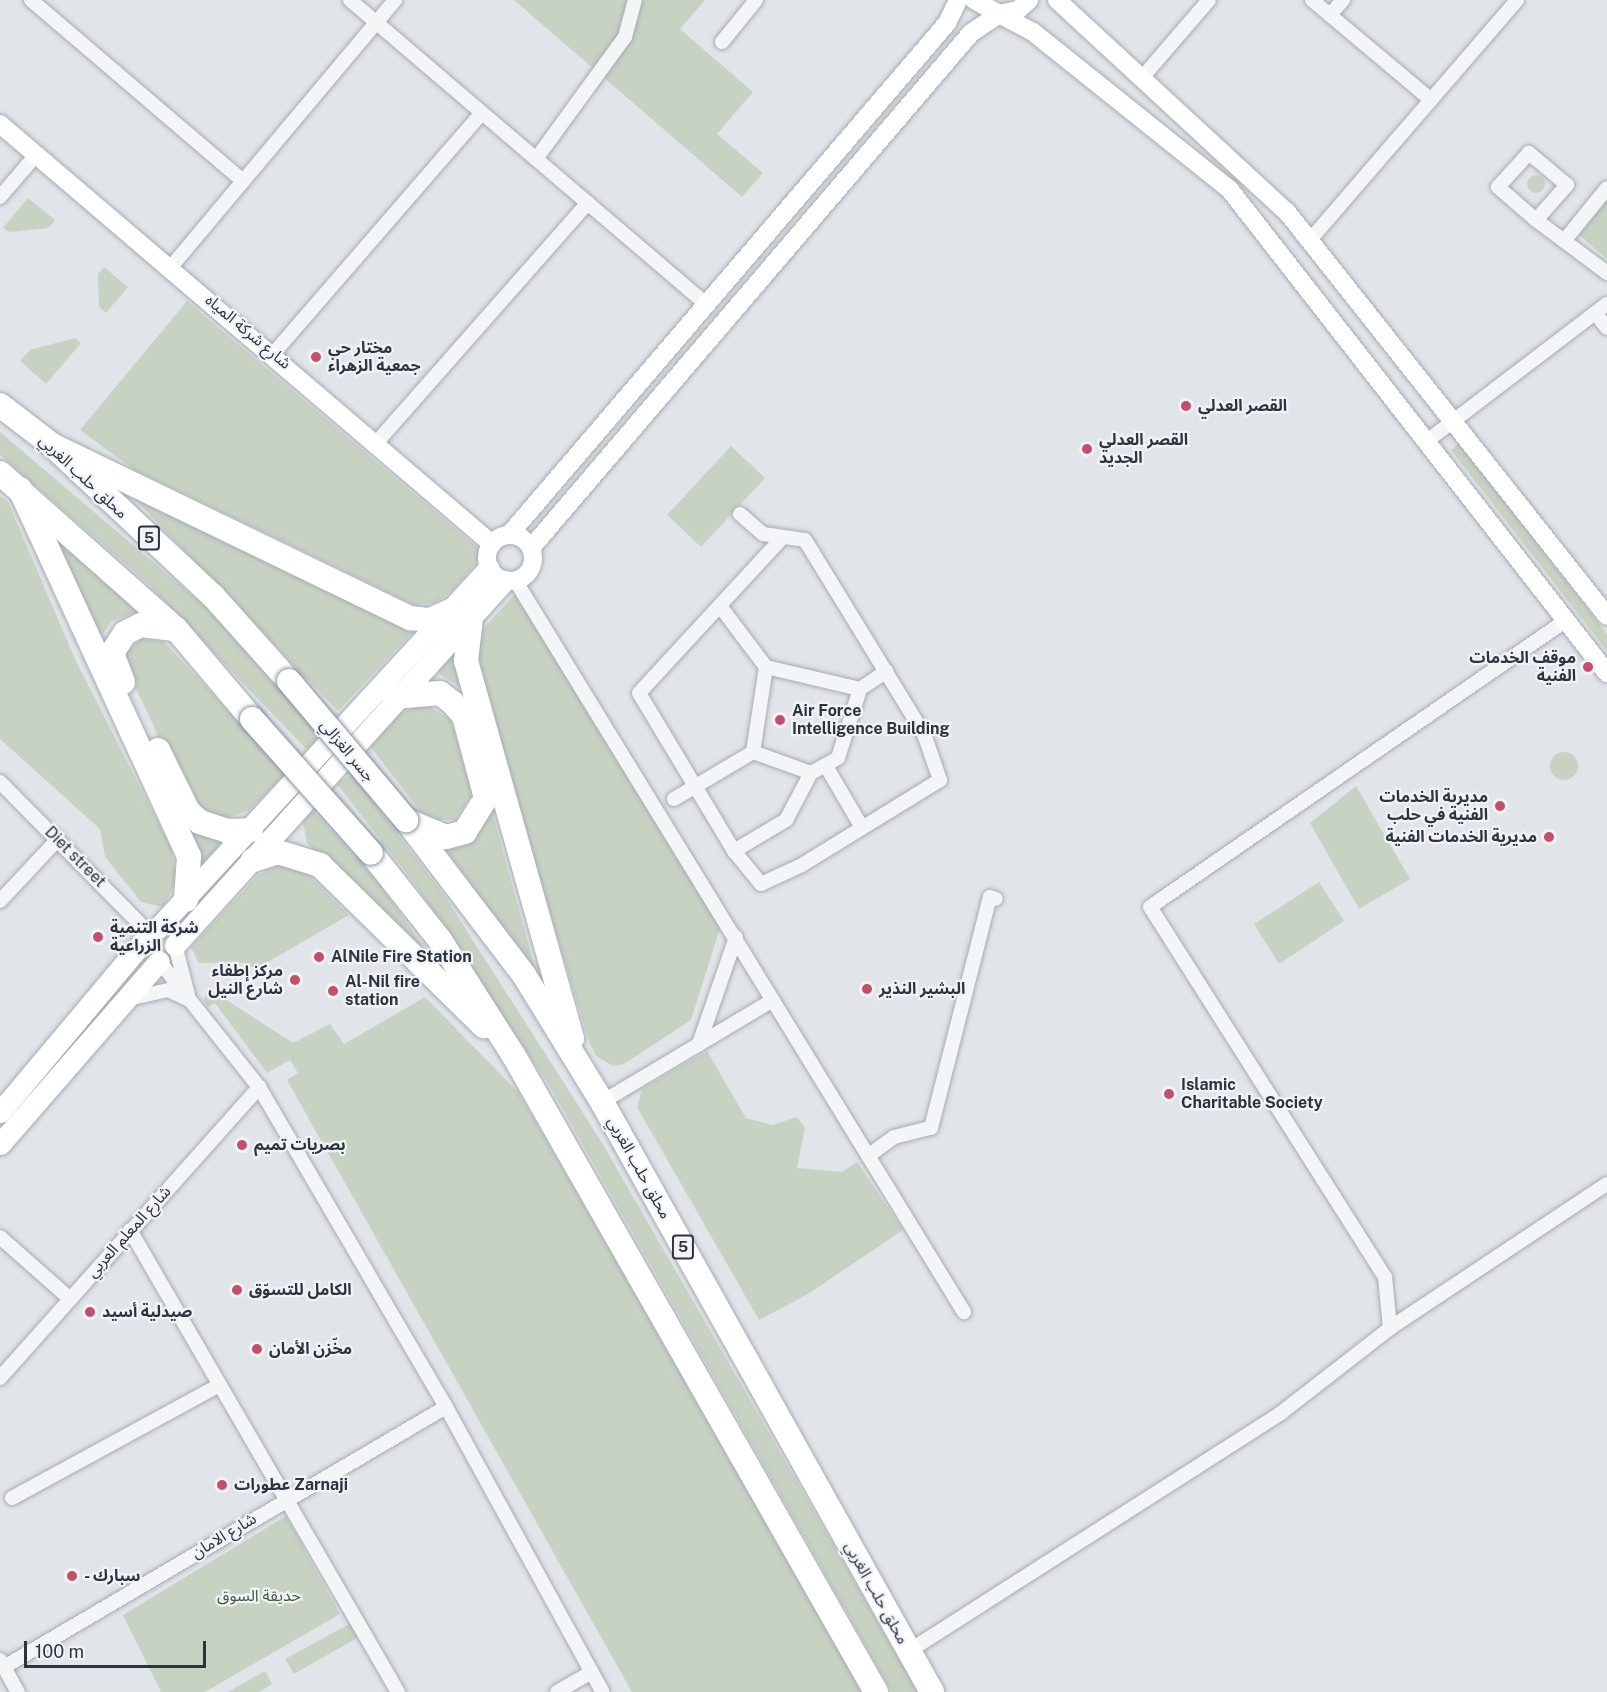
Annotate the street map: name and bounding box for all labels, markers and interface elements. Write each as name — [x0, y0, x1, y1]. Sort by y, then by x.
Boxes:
street label: شارع شركة المياه — [201, 291, 295, 373]
place label: مختار حي جمعية الزهراء — [328, 338, 421, 376]
marker: مختار حي جمعية الزهراء — [309, 350, 323, 364]
place label: القصر العدلي — [1198, 396, 1287, 416]
marker: القصر العدلي — [1179, 399, 1193, 413]
place label: القصر العدلي الجديد — [1099, 430, 1188, 468]
street label: محلق حلب الغربي — [35, 431, 131, 523]
marker: القصر العدلي الجديد — [1080, 442, 1094, 456]
road number: 5 — [137, 526, 161, 550]
place label: موقف الخدمات الفنية — [1469, 648, 1576, 686]
marker: موقف الخدمات الفنية — [1581, 660, 1595, 674]
place label: Air Force Intelligence Building — [792, 701, 950, 739]
marker: Air Force Intelligence Building — [773, 713, 787, 727]
street label: جسر الغزالي — [315, 716, 379, 786]
place label: مديرية الخدمات الفنية في حلب — [1379, 787, 1488, 825]
marker: مديرية الخدمات الفنية في حلب — [1493, 799, 1507, 813]
street label: Diet street — [41, 823, 109, 891]
place label: مديرية الخدمات الفنية — [1386, 827, 1537, 847]
marker: مديرية الخدمات الفنية — [1542, 830, 1556, 844]
place label: شركة التنمية الزراعية — [110, 918, 199, 956]
marker: شركة التنمية الزراعية — [91, 930, 105, 944]
place label: AlNile Fire Station — [331, 947, 472, 967]
marker: AlNile Fire Station — [312, 950, 326, 964]
place label: مركز إطفاء شارع النيل — [208, 961, 283, 999]
place label: Al-Nil fire station — [345, 972, 420, 1010]
marker: مركز إطفاء شارع النيل — [288, 973, 302, 987]
place label: البشير النذير — [879, 979, 965, 999]
marker: البشير النذير — [860, 982, 874, 996]
marker: Al-Nil fire station — [326, 984, 340, 998]
place label: Islamic Charitable Society — [1181, 1075, 1323, 1113]
marker: Islamic Charitable Society — [1162, 1087, 1176, 1101]
street label: محلق حلب الغربي — [603, 1113, 675, 1223]
place label: بصريات تميم — [254, 1135, 346, 1155]
marker: بصريات تميم — [235, 1138, 249, 1152]
street label: شارع المعلم العربي — [83, 1182, 175, 1282]
road number: 5 — [671, 1235, 695, 1259]
place label: الكامل للتسوّق — [249, 1280, 352, 1300]
marker: الكامل للتسوّق — [230, 1283, 244, 1297]
place label: صيدلية أسيد — [102, 1302, 192, 1322]
marker: صيدلية أسيد — [83, 1305, 97, 1319]
place label: مخّزن الأمان — [269, 1339, 352, 1359]
marker: مخّزن الأمان — [250, 1342, 264, 1356]
place label: عطورات Zarnaji — [234, 1475, 348, 1495]
marker: عطورات Zarnaji — [215, 1478, 229, 1492]
street label: شارع الامان — [188, 1509, 260, 1563]
street label: محلق حلب الغربي — [840, 1538, 912, 1648]
place label: - سبارك — [84, 1566, 141, 1586]
marker: - سبارك — [65, 1569, 79, 1583]
park label: حديقة السوق — [217, 1586, 301, 1606]
scale bar — [27, 1629, 208, 1667]
text: 100 m — [35, 1641, 84, 1662]

